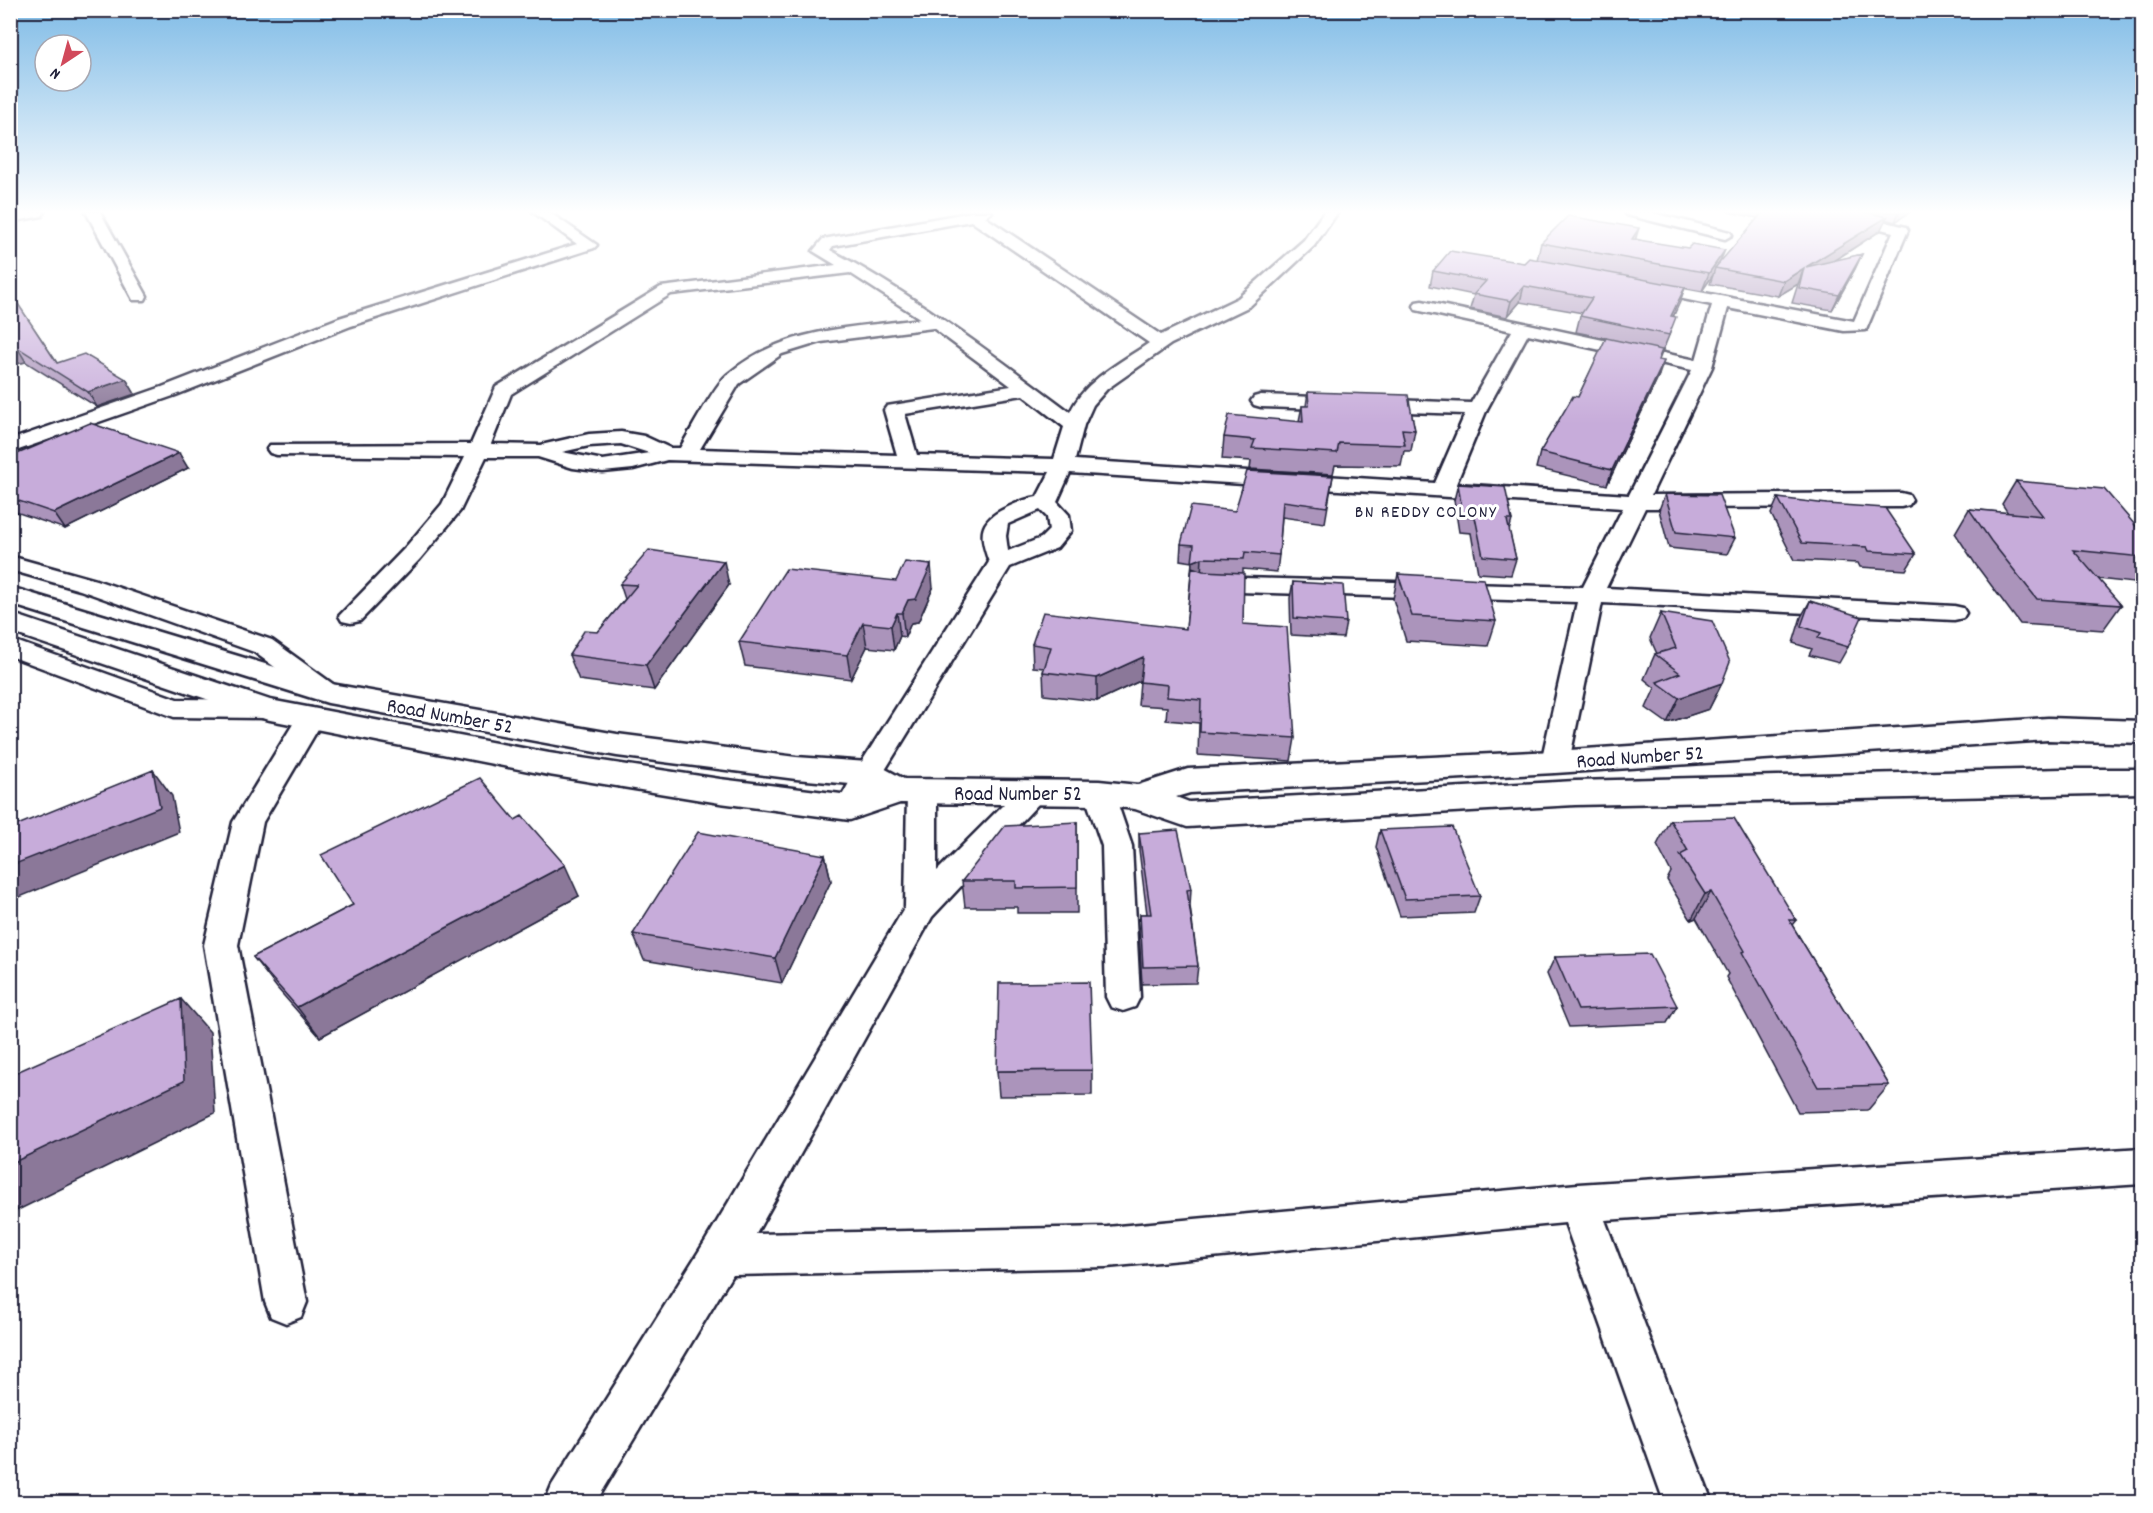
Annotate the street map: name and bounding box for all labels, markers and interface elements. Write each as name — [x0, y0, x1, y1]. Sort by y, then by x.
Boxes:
north arrow — [33, 33, 93, 93]
text: N — [46, 61, 66, 85]
district label: BN REDDY COLONY — [1355, 501, 1497, 526]
street label: Road Number 52 — [384, 692, 515, 744]
street label: Road Number 52 — [1575, 740, 1705, 778]
street label: Road Number 52 — [954, 781, 1082, 811]

